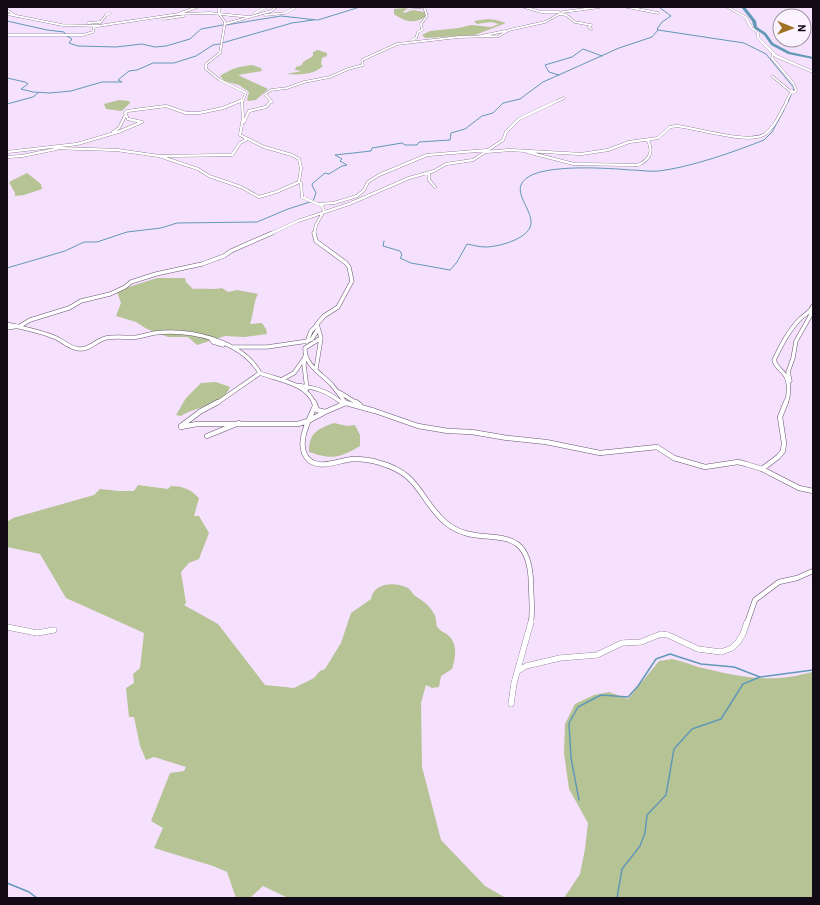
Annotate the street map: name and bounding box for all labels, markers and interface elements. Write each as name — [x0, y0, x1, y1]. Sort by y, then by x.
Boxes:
north arrow — [772, 8, 812, 48]
text: N — [796, 24, 809, 32]

